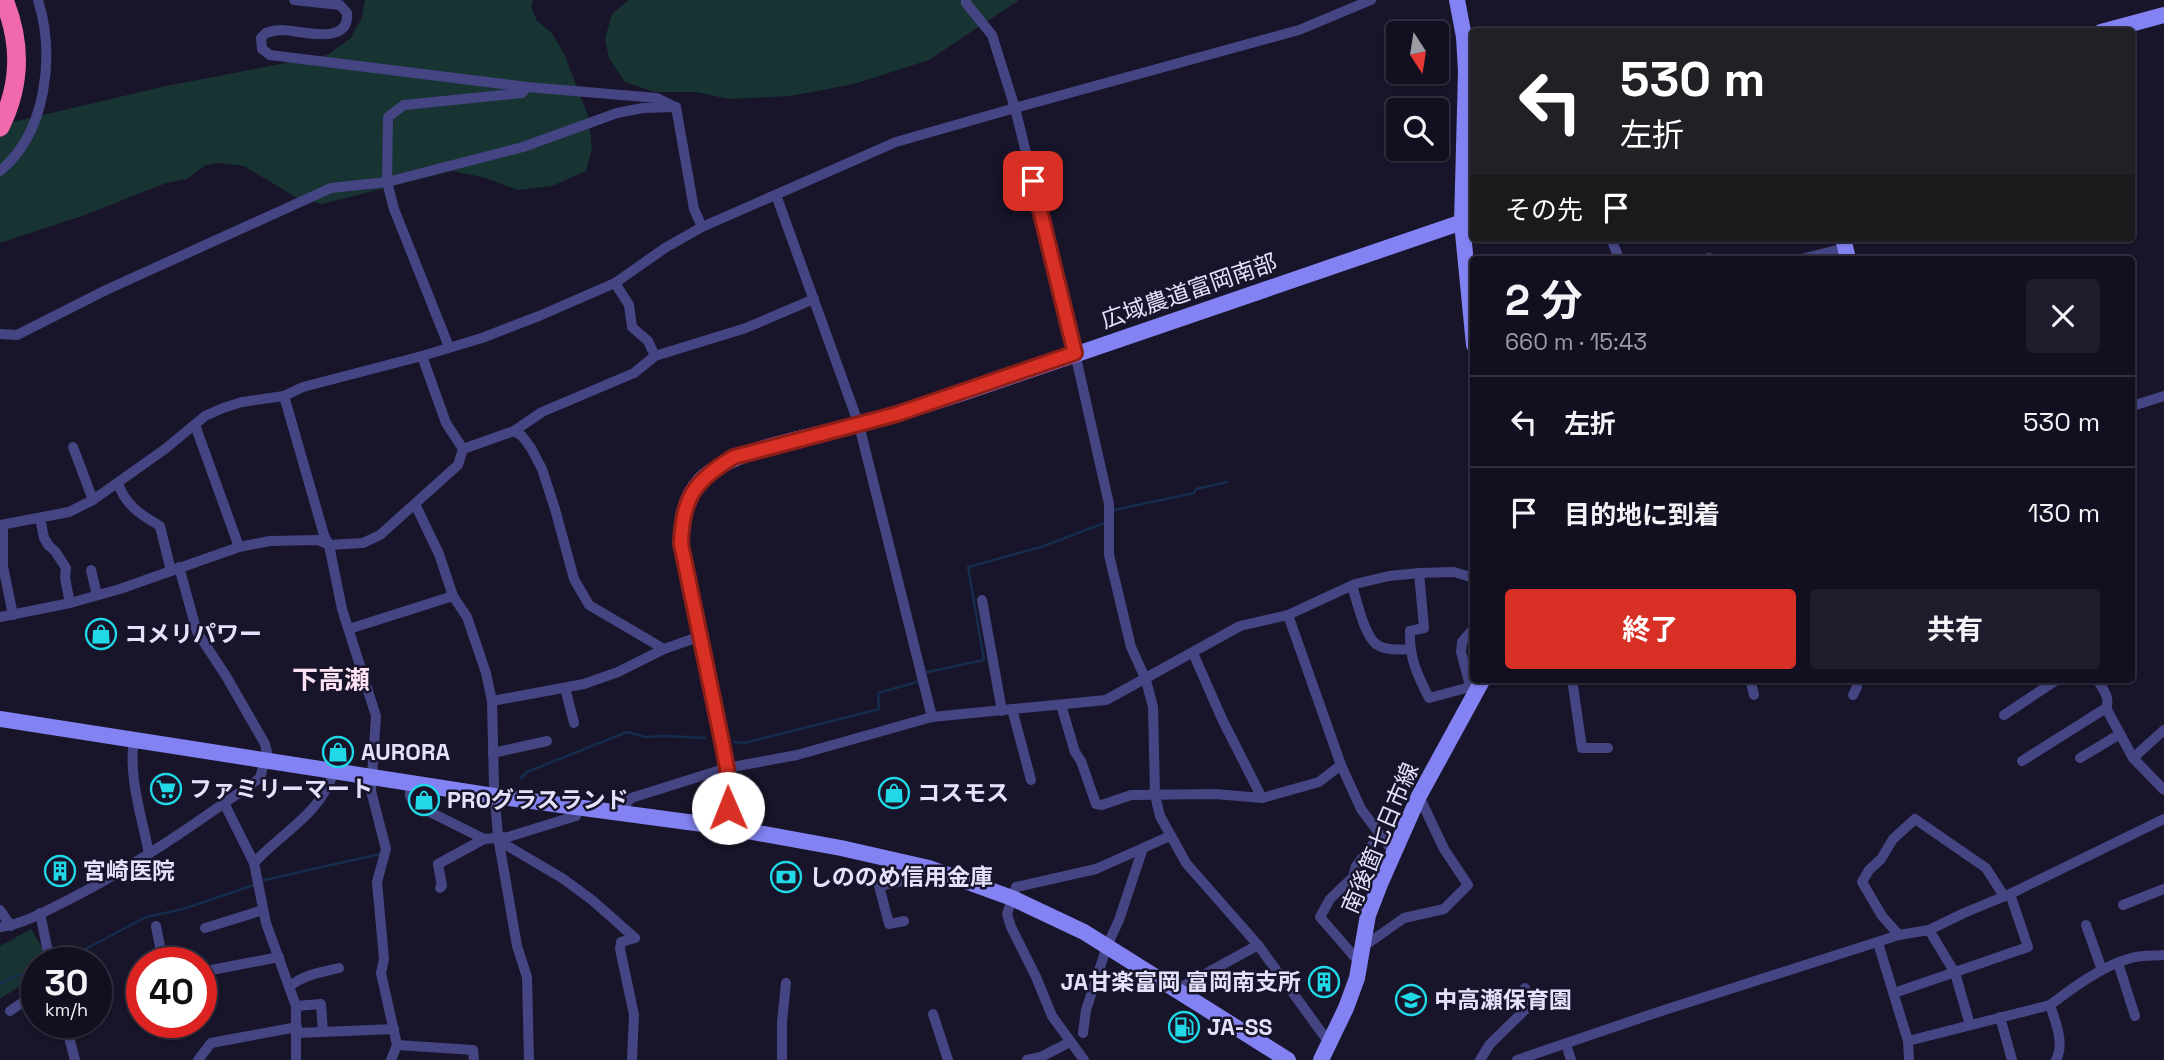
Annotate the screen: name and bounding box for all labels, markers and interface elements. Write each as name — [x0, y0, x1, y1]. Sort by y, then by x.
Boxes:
north arrow — [1386, 21, 1449, 84]
map controls — [1386, 21, 1449, 161]
text: 530 m — [1620, 48, 1765, 110]
icon: left — [1505, 56, 1596, 147]
button: search — [1386, 98, 1449, 161]
text: 左折 — [1620, 115, 1684, 155]
pin — [1003, 151, 1063, 211]
icon: arrive — [1014, 162, 1052, 200]
icon: arrive — [1597, 189, 1635, 227]
text: その先 — [1505, 193, 1583, 227]
street label: 広域農道富岡南部 — [1097, 247, 1281, 335]
text: 2 分 — [1505, 274, 1583, 327]
button: close — [2026, 279, 2100, 353]
text: 660 m · 15:43 — [1505, 327, 1647, 357]
icon: left — [1505, 403, 1543, 441]
text: 530 m — [2023, 405, 2100, 439]
text: 左折 — [1564, 407, 1616, 441]
icon: arrive — [1505, 494, 1543, 532]
text: 130 m — [2028, 496, 2100, 530]
text: 目的地に到着 — [1564, 498, 1720, 532]
button: 終了 — [1505, 589, 1796, 669]
button: 共有 — [1810, 589, 2100, 669]
shop icon: コメリパワー — [84, 617, 118, 651]
place label: コメリパワー — [124, 619, 262, 649]
district label: 下高瀬 — [292, 663, 370, 697]
shop icon: AURORA — [321, 735, 355, 769]
place label: AURORA — [361, 737, 450, 767]
street label: 南後箇七日市線 — [1335, 758, 1425, 918]
position arrow — [691, 771, 765, 845]
supermarket icon: ファミリーマート — [149, 772, 183, 806]
place label: ファミリーマート — [189, 774, 373, 804]
shop icon: コスモス — [877, 776, 911, 810]
place label: コスモス — [917, 778, 1009, 808]
shop icon: PROグラスランド — [407, 783, 441, 817]
place label: PROグラスランド — [447, 785, 629, 815]
building icon: 宮崎医院 — [43, 854, 77, 888]
place label: 宮崎医院 — [83, 856, 175, 886]
bank icon: しののめ信用金庫 — [769, 860, 803, 894]
place label: しののめ信用金庫 — [809, 862, 993, 892]
speed limit sign: 40 — [126, 947, 217, 1038]
text: 30 — [45, 961, 88, 1005]
building icon: JA甘楽富岡 富岡南支所 — [1307, 965, 1341, 999]
place label: JA甘楽富岡 富岡南支所 — [1060, 967, 1301, 997]
school or university icon: 中高瀬保育園 — [1394, 983, 1428, 1017]
place label: 中高瀬保育園 — [1434, 985, 1572, 1015]
text: km/h — [45, 998, 88, 1021]
fuel station icon: JA-SS — [1167, 1010, 1201, 1044]
place label: JA-SS — [1207, 1012, 1272, 1042]

